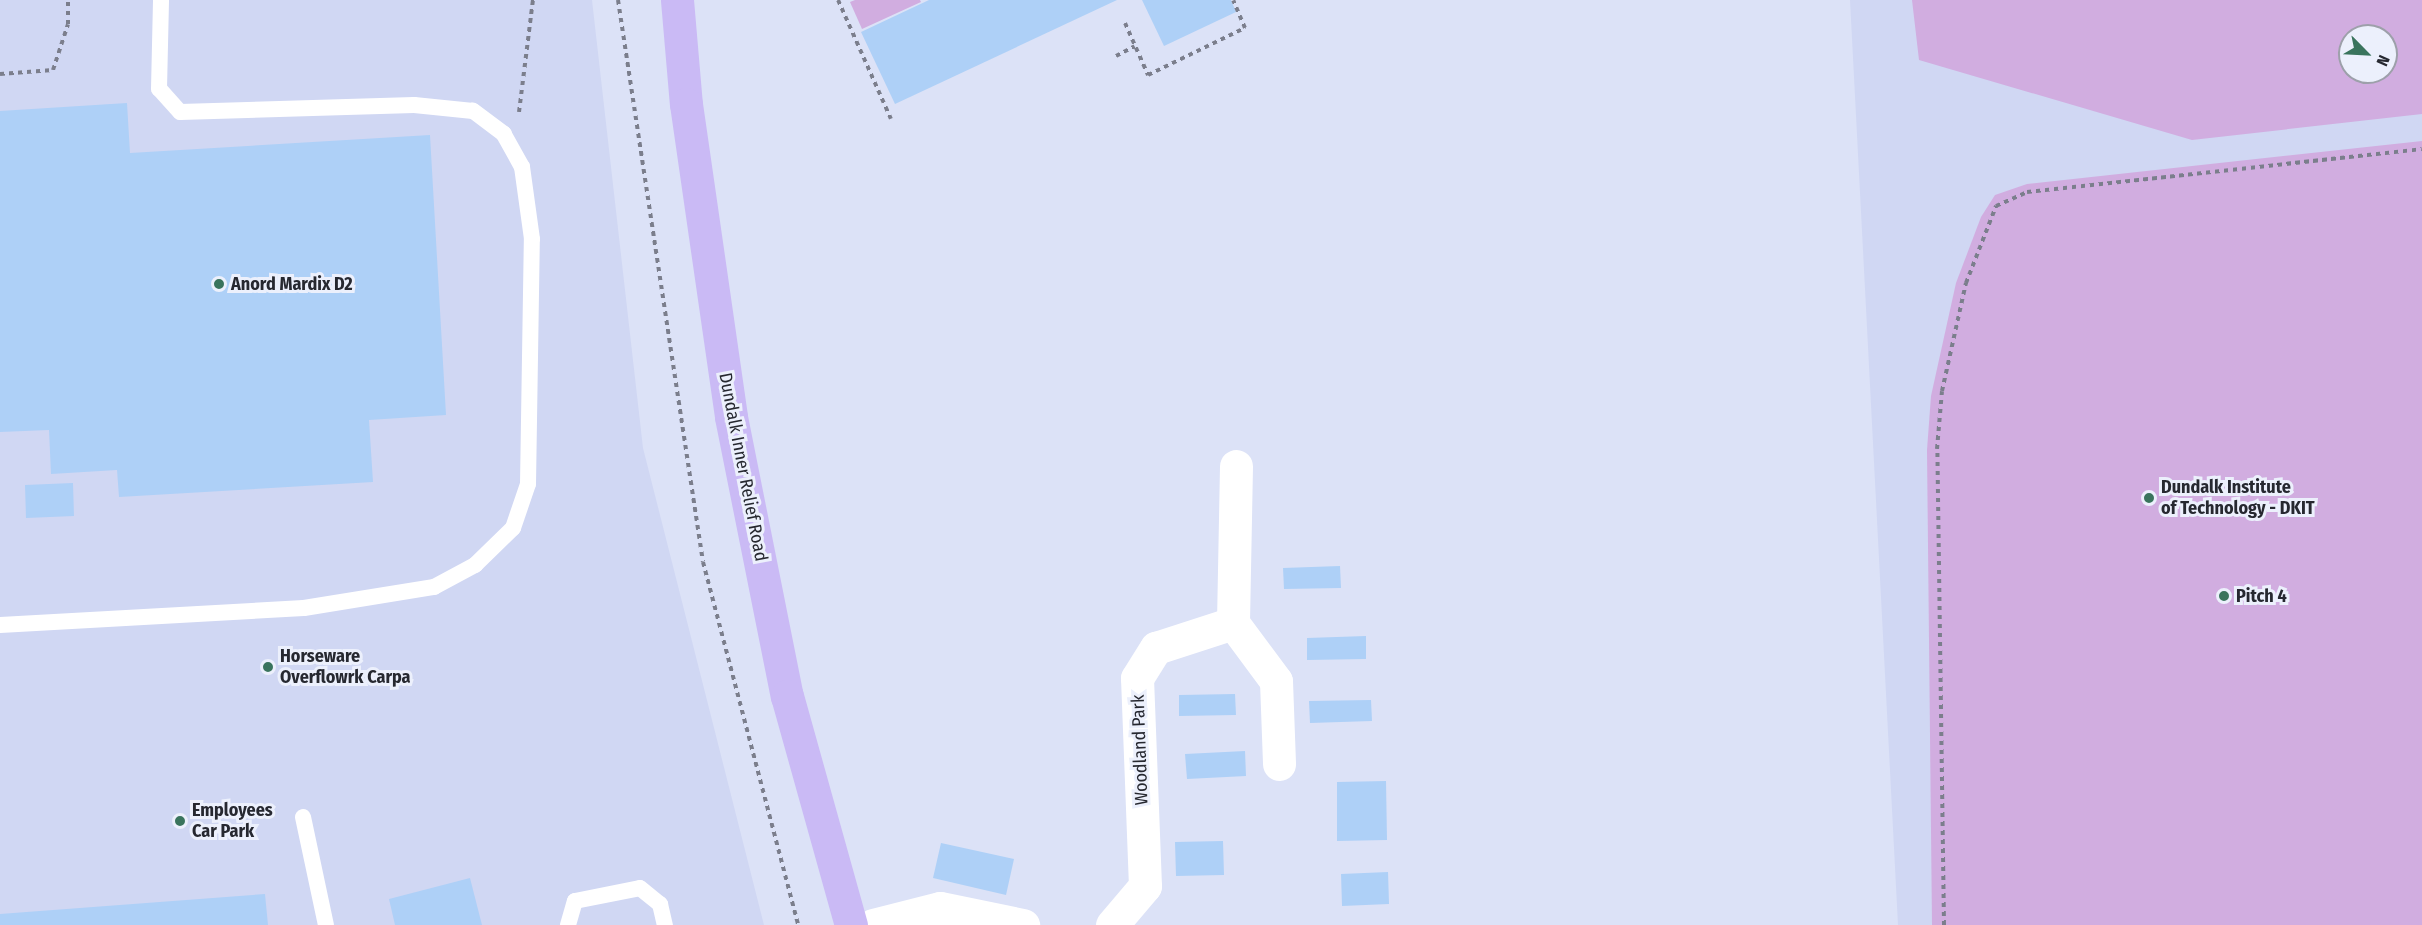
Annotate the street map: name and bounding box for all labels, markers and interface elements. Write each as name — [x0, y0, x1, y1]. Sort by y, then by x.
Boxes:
north arrow — [2338, 24, 2398, 84]
text: N — [2372, 52, 2394, 69]
place label: Anord Mardix D2 — [231, 273, 353, 295]
marker: Anord Mardix D2 — [212, 277, 226, 291]
street label: Dundalk Inner Relief Road — [714, 371, 772, 563]
place label: Dundalk Institute of Technology - DKIT — [2161, 477, 2315, 520]
marker: Dundalk Institute of Technology - DKIT — [2142, 491, 2156, 505]
place label: Pitch 4 — [2236, 585, 2287, 607]
marker: Pitch 4 — [2217, 589, 2231, 603]
place label: Horseware Overflowrk Carpa — [280, 646, 411, 688]
marker: Horseware Overflowrk Carpa — [261, 660, 275, 674]
street label: Woodland Park — [1127, 694, 1153, 806]
place label: Employees Car Park — [192, 800, 273, 842]
marker: Employees Car Park — [173, 814, 187, 828]

